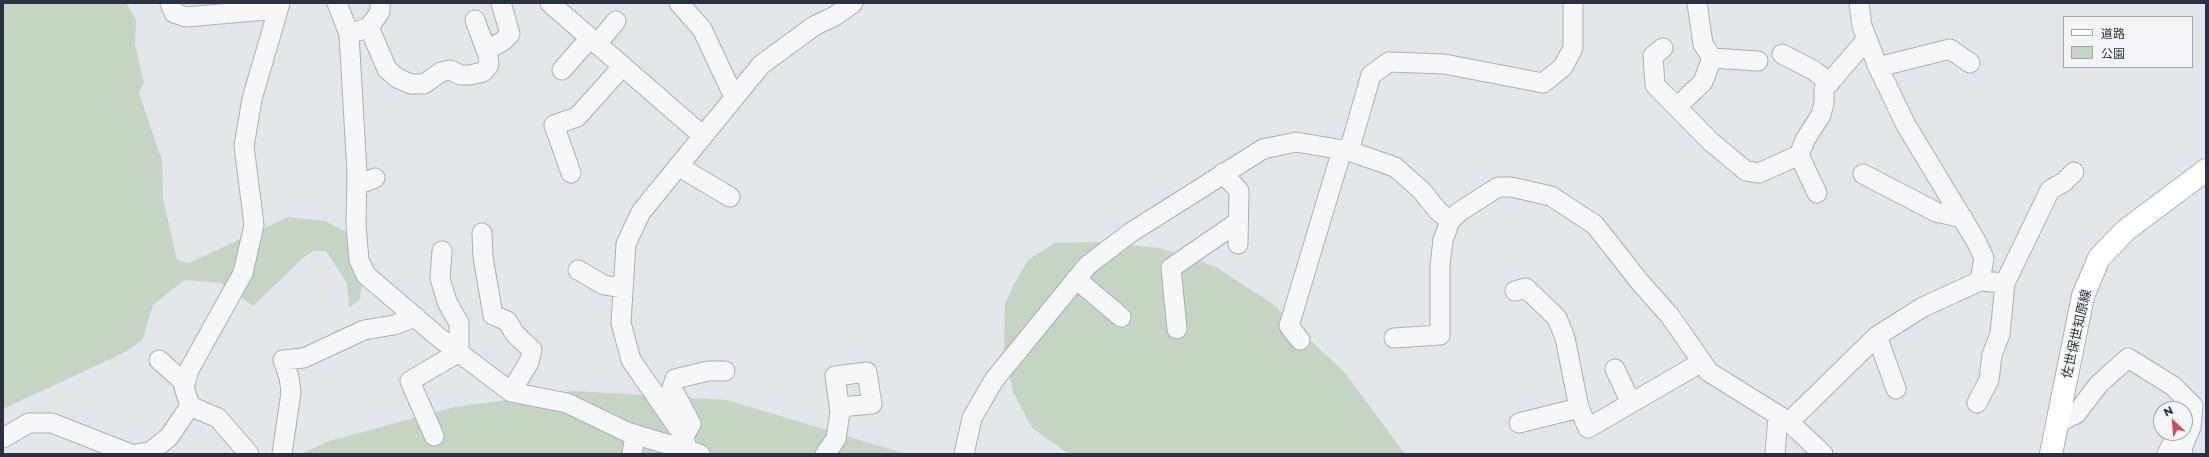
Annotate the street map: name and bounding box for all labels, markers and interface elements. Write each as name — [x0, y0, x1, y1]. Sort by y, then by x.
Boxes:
legend — [2063, 16, 2193, 68]
text: 道路 — [2101, 26, 2125, 41]
text: 公園 — [2101, 46, 2125, 61]
street label: 佐世保世知原線 — [2059, 288, 2095, 380]
north arrow — [2153, 401, 2193, 441]
text: N — [2161, 403, 2175, 419]

